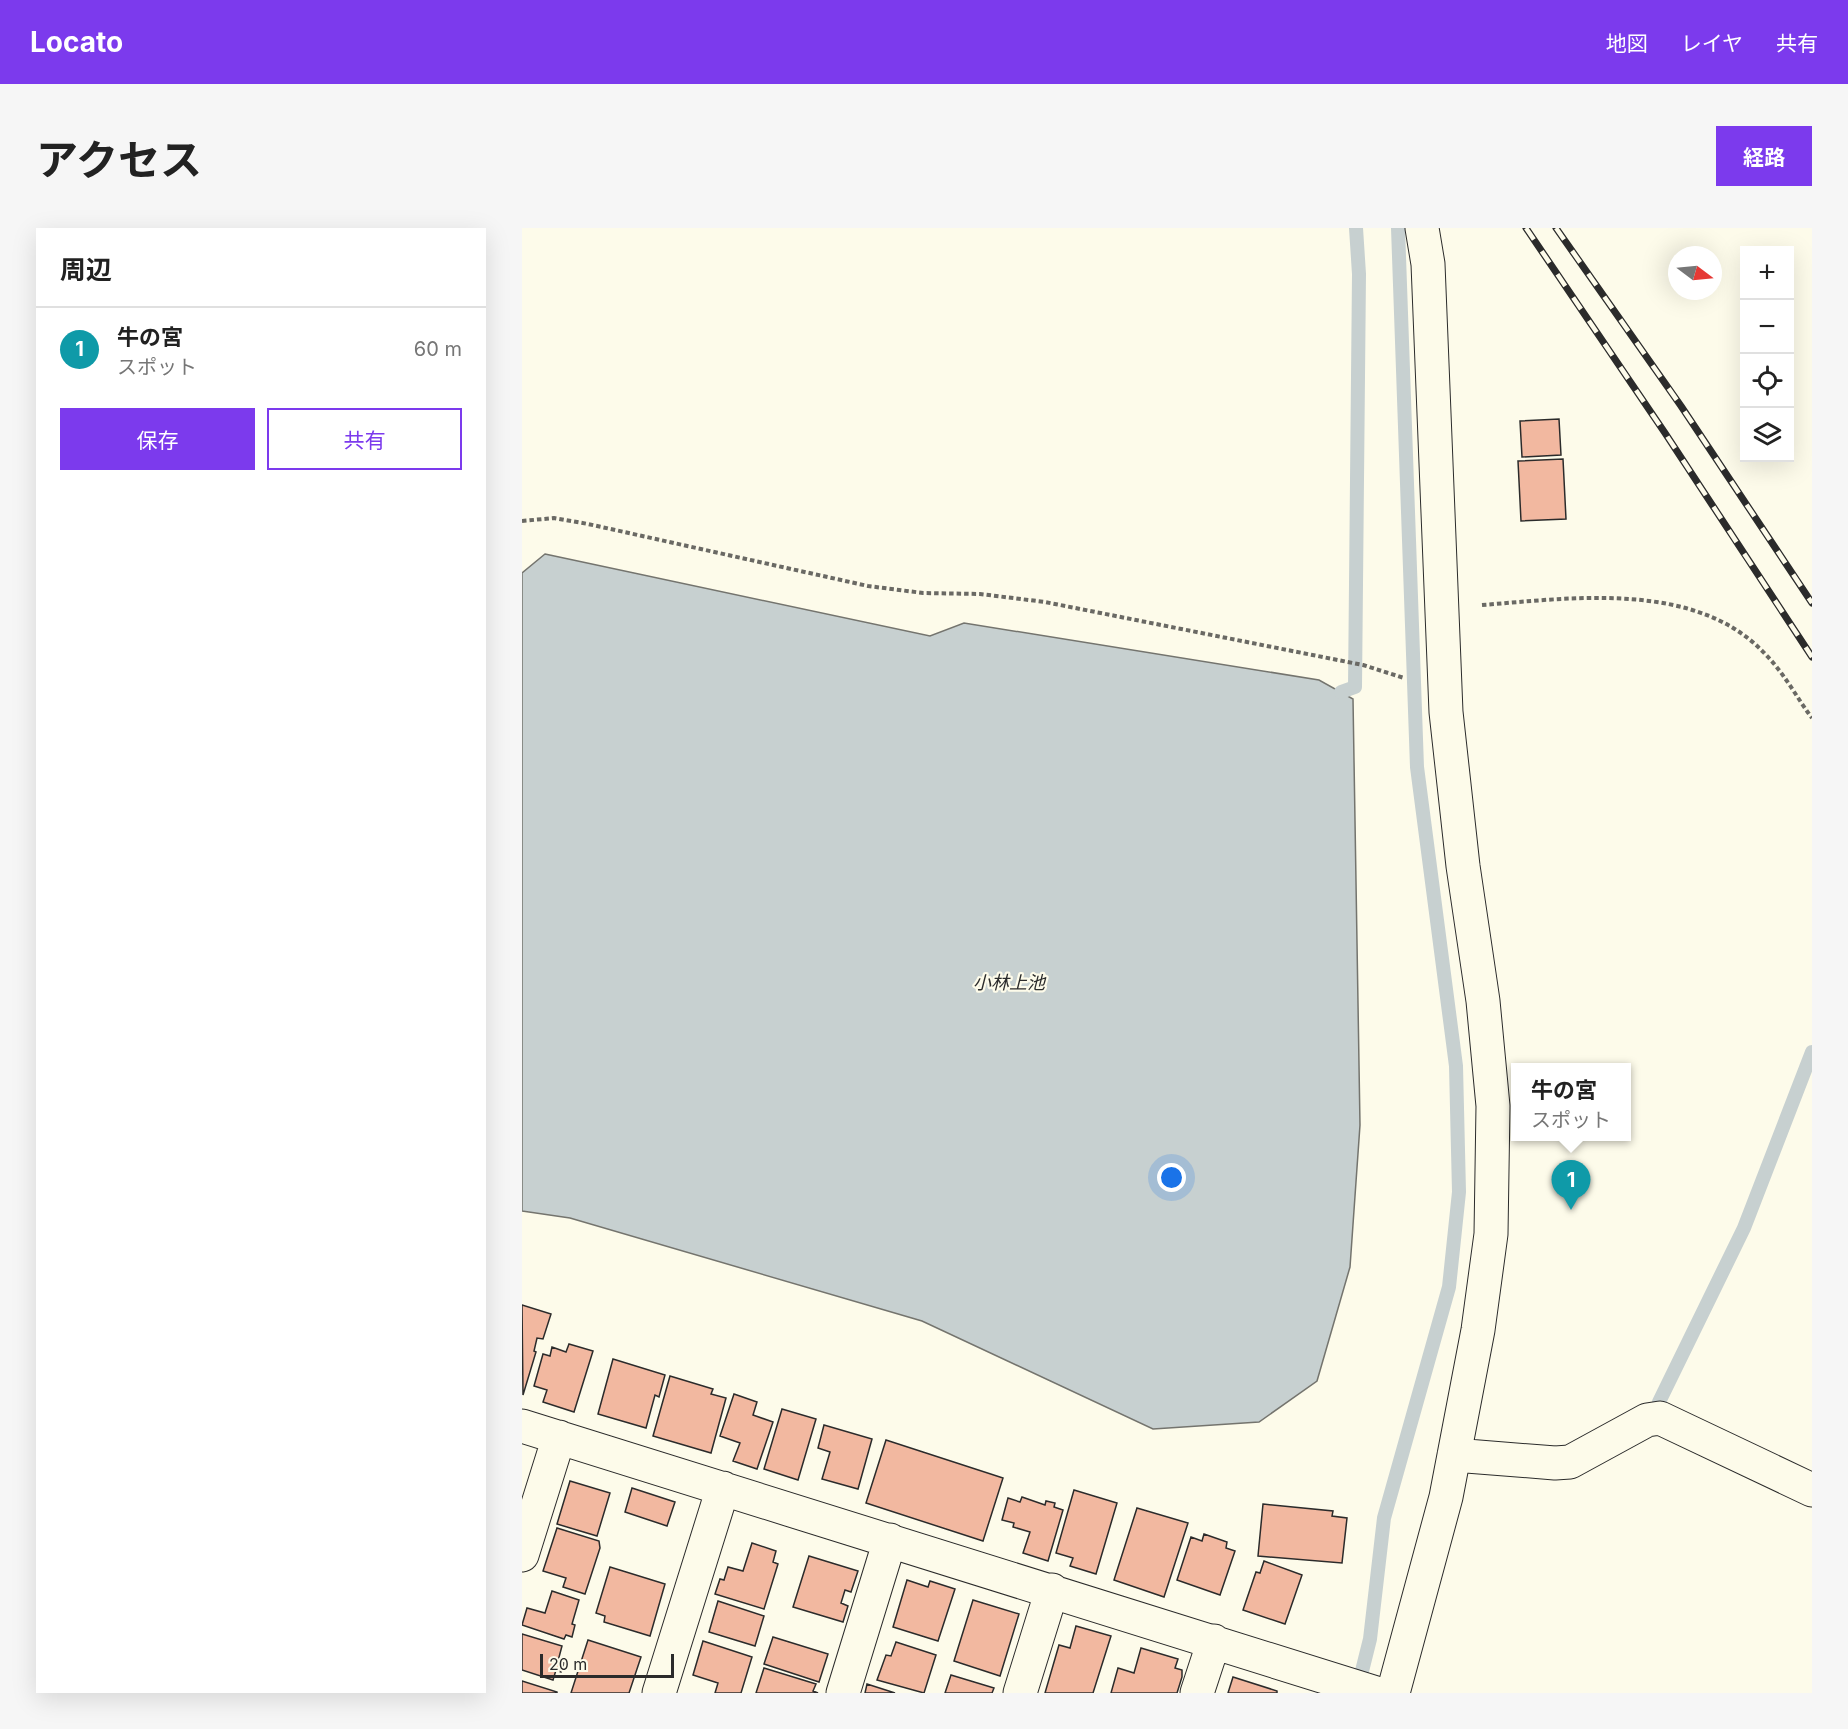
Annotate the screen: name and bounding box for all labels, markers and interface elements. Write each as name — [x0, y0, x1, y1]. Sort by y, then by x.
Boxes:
text: Locato — [30, 25, 123, 59]
text: 地図 — [1606, 31, 1648, 56]
text: レイヤ — [1681, 31, 1743, 56]
text: 共有 — [1776, 31, 1818, 56]
button: 経路 — [1716, 126, 1812, 186]
text: アクセス — [36, 134, 202, 185]
north arrow — [1668, 246, 1722, 300]
map controls — [1740, 246, 1794, 462]
button: + — [1740, 246, 1794, 300]
text: 周辺 — [60, 254, 112, 285]
button: − — [1740, 300, 1794, 354]
text: 牛の宮 — [117, 324, 183, 350]
text: 1 — [75, 337, 84, 361]
text: 60 m — [414, 337, 462, 361]
button: locate — [1740, 354, 1794, 408]
text: スポット — [117, 355, 197, 379]
button: 保存 — [60, 408, 255, 470]
button: 共有 — [267, 408, 462, 470]
button: layers — [1740, 408, 1794, 462]
water label: 小林上池 — [973, 972, 1047, 993]
popup — [1511, 1063, 1631, 1141]
text: 牛の宮 — [1531, 1077, 1597, 1103]
text: スポット — [1531, 1108, 1611, 1132]
pin: 1 — [1552, 1160, 1590, 1210]
your location — [1157, 1163, 1186, 1192]
scale bar — [540, 1651, 674, 1678]
text: 20 m — [549, 1654, 587, 1674]

